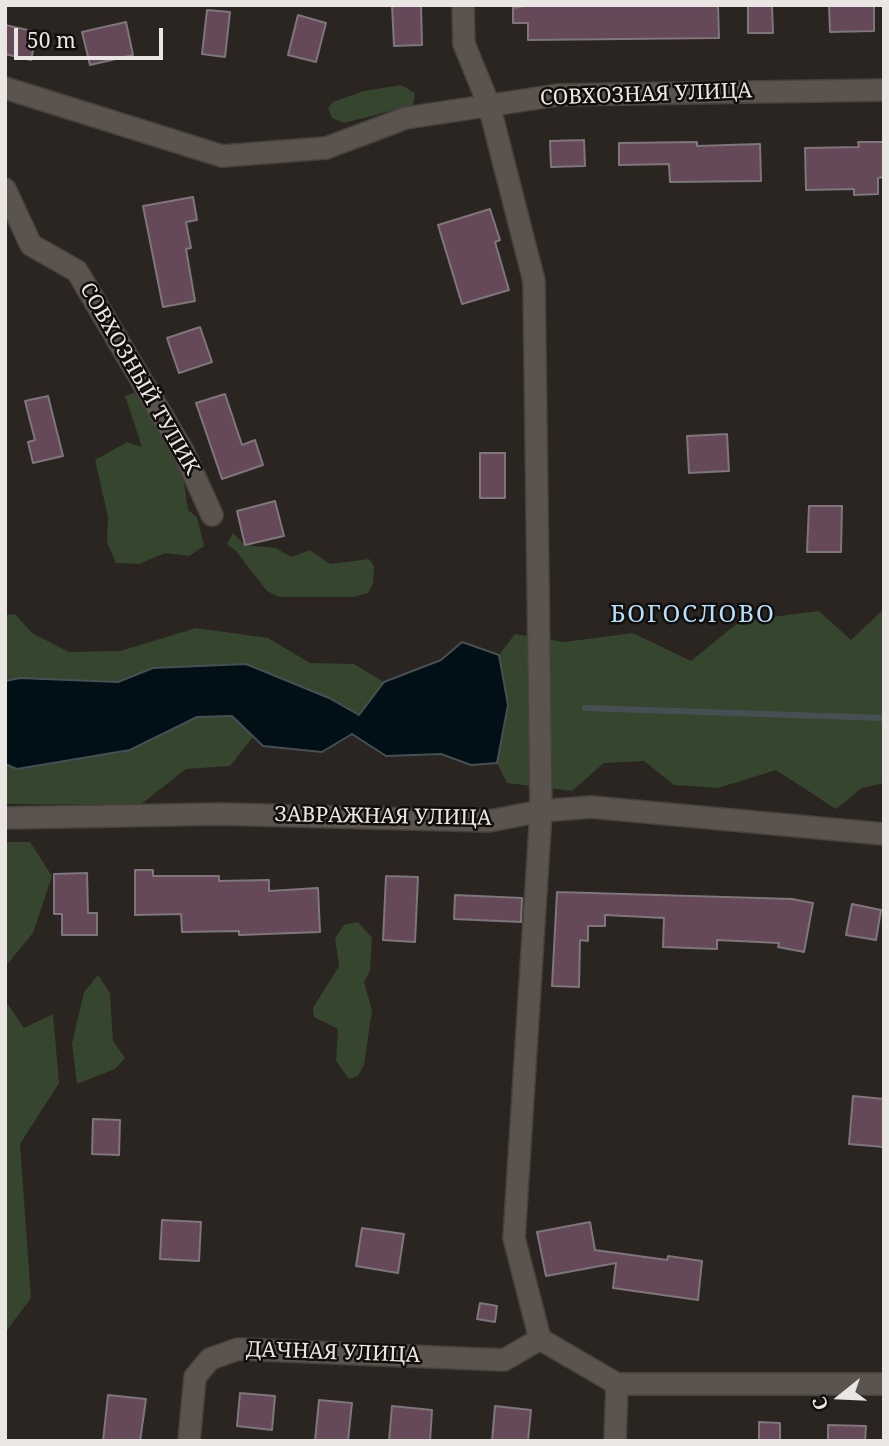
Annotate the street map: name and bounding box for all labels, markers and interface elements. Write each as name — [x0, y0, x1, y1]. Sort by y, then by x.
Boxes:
scale bar — [18, 14, 166, 58]
text: 50 m — [27, 26, 76, 54]
street label: СОВХОЗНАЯ УЛИЦА — [539, 79, 753, 111]
street label: СОВХОЗНЫЙ ТУПИК — [74, 279, 204, 479]
district label: БОГОСЛОВО — [611, 601, 775, 629]
street label: ЗАВРАЖНАЯ УЛИЦА — [274, 803, 492, 831]
street label: ДАЧНАЯ УЛИЦА — [245, 1337, 421, 1369]
north arrow — [805, 1362, 875, 1432]
text: С — [806, 1394, 834, 1413]

